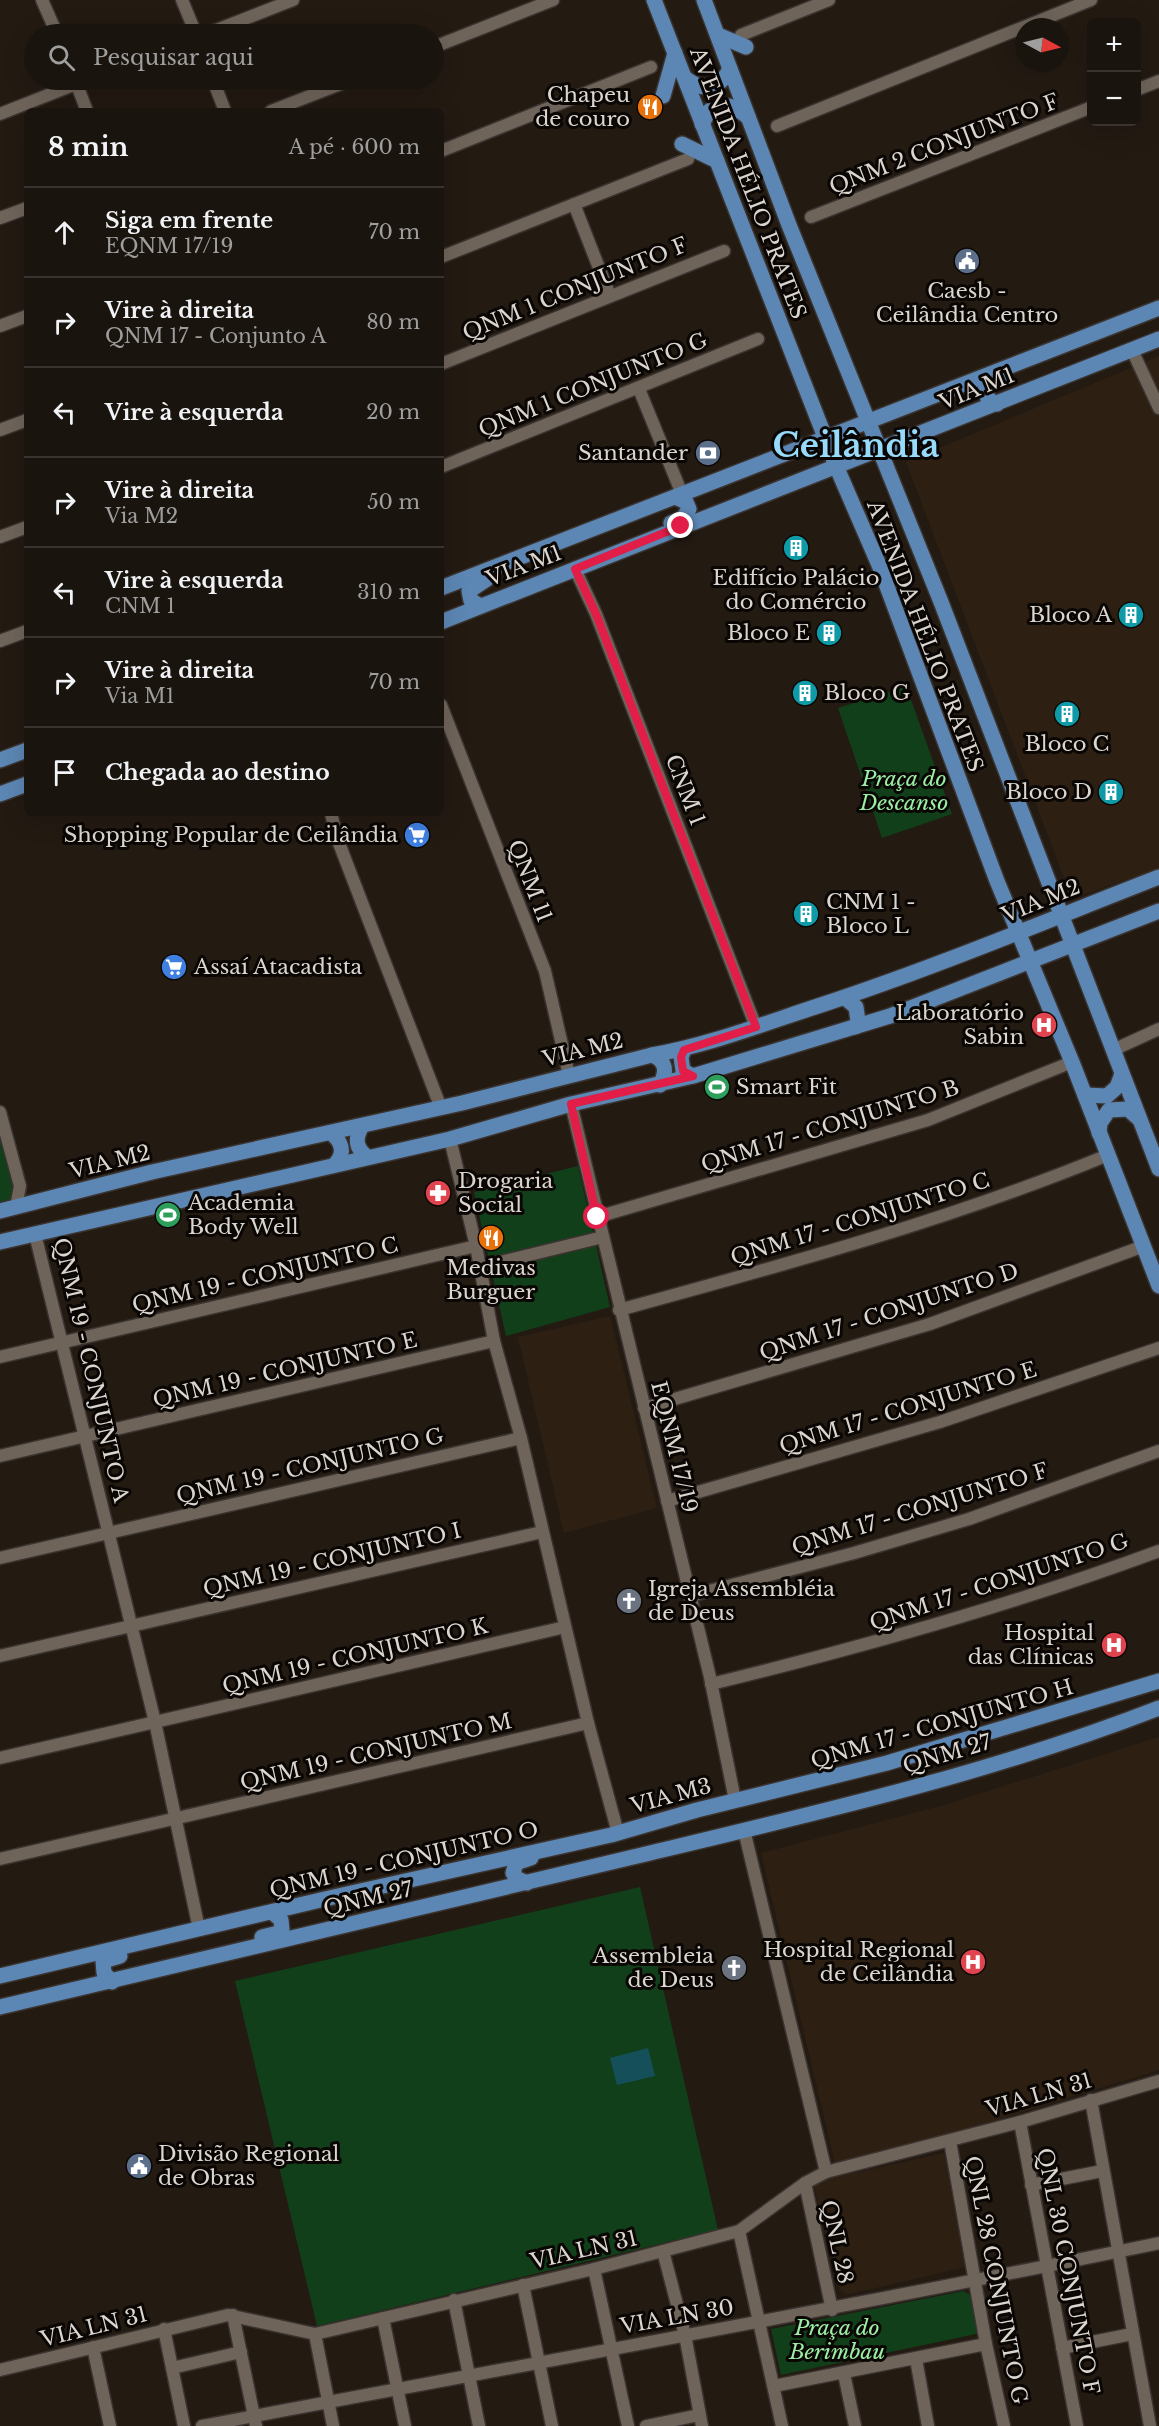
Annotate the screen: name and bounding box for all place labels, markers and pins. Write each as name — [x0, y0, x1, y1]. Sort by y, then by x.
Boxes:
place label: Chapeu de couro — [535, 82, 630, 132]
restaurant icon: Chapeu de couro — [635, 92, 665, 122]
public building icon: Caesb - Ceilândia Centro — [952, 246, 982, 276]
place label: Caesb - Ceilândia Centro — [876, 278, 1058, 328]
bank icon: Santander — [693, 438, 723, 468]
place label: Santander — [578, 440, 688, 466]
building icon: Edifício Palácio do Comércio — [781, 533, 811, 563]
place label: Edifício Palácio do Comércio — [712, 565, 880, 615]
building icon: Bloco A — [1116, 600, 1146, 630]
place label: Bloco A — [1029, 602, 1113, 628]
building icon: Bloco E — [814, 618, 844, 648]
place label: Bloco E — [727, 620, 810, 646]
building icon: Bloco G — [790, 678, 820, 708]
place label: Bloco G — [824, 680, 910, 706]
building icon: Bloco C — [1052, 699, 1082, 729]
place label: Bloco C — [1025, 731, 1109, 757]
building icon: Bloco D — [1096, 777, 1126, 807]
place label: Bloco D — [1006, 779, 1092, 805]
supermarket icon: Shopping Popular de Ceilândia — [402, 820, 432, 850]
place label: Shopping Popular de Ceilândia — [64, 822, 398, 848]
place label: CNM 1 - Bloco L — [826, 889, 916, 939]
building icon: CNM 1 - Bloco L — [791, 899, 821, 929]
supermarket icon: Assaí Atacadista — [159, 952, 189, 982]
place label: Assaí Atacadista — [193, 954, 363, 980]
place label: Laboratório Sabin — [895, 1000, 1024, 1050]
hospital icon: Laboratório Sabin — [1029, 1010, 1059, 1040]
sports icon: Smart Fit — [702, 1072, 732, 1102]
place label: Smart Fit — [736, 1074, 837, 1100]
place label: Drogaria Social — [458, 1168, 553, 1218]
pharmacy icon: Drogaria Social — [423, 1178, 453, 1208]
place label: Academia Body Well — [187, 1190, 299, 1240]
sports icon: Academia Body Well — [153, 1200, 183, 1230]
restaurant icon: Medivas Burguer — [476, 1223, 506, 1253]
place label: Medivas Burguer — [446, 1255, 536, 1305]
place label: Igreja Assembléia de Deus — [648, 1576, 835, 1626]
church icon: Igreja Assembléia de Deus — [614, 1586, 644, 1616]
place label: Hospital das Clínicas — [968, 1620, 1094, 1670]
hospital icon: Hospital das Clínicas — [1099, 1630, 1129, 1660]
place label: Hospital Regional de Ceilândia — [763, 1937, 954, 1987]
place label: Assembleia de Deus — [592, 1943, 714, 1993]
hospital icon: Hospital Regional de Ceilândia — [958, 1947, 988, 1977]
church icon: Assembleia de Deus — [719, 1953, 749, 1983]
place label: Divisão Regional de Obras — [158, 2141, 340, 2191]
public building icon: Divisão Regional de Obras — [124, 2151, 154, 2181]

